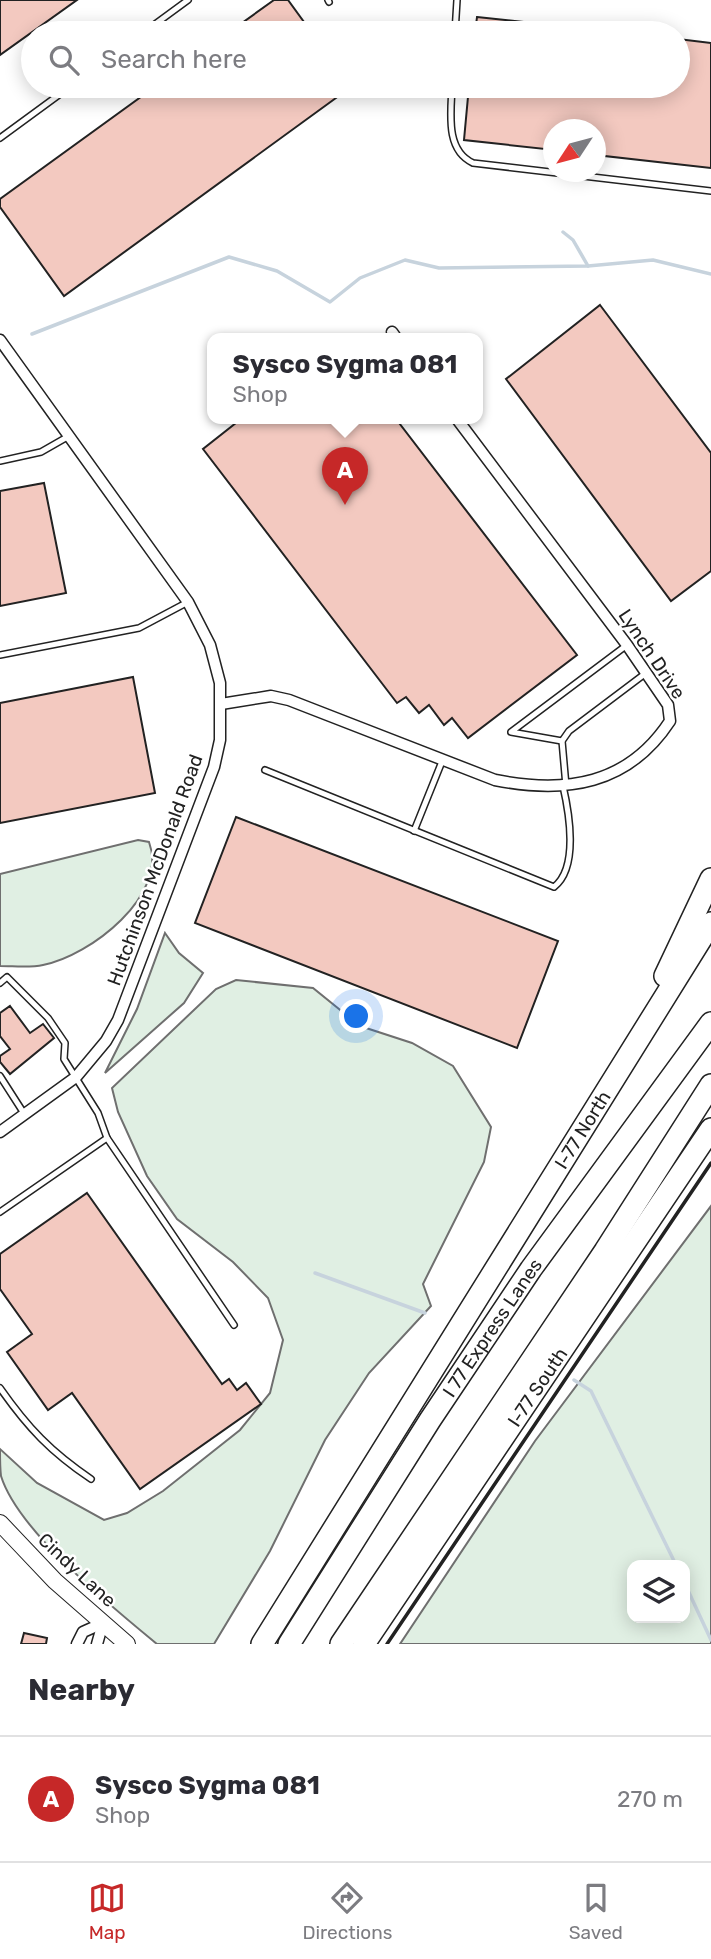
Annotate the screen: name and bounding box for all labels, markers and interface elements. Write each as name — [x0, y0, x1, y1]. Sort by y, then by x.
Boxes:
search box — [21, 21, 690, 98]
icon: search — [45, 41, 83, 79]
text: Search here — [101, 44, 247, 75]
north arrow — [543, 119, 606, 182]
popup — [207, 333, 483, 424]
text: Sysco Sygma 081 — [233, 349, 457, 380]
text: Shop — [233, 380, 288, 408]
pin: A — [322, 447, 368, 505]
street label: Lynch Drive — [614, 605, 690, 703]
street label: Hutchinson McDonald Road — [102, 751, 208, 989]
your location — [339, 999, 373, 1033]
street label: I-77 North — [549, 1086, 615, 1173]
street label: I 77 Express Lanes — [437, 1254, 547, 1401]
street label: I-77 South — [502, 1343, 572, 1431]
street label: Cindy Lane — [33, 1528, 121, 1612]
map controls — [627, 1560, 690, 1623]
button: layers — [627, 1560, 690, 1623]
text: Nearby — [28, 1672, 135, 1708]
text: Sysco Sygma 081 — [95, 1770, 320, 1801]
text: A — [43, 1785, 59, 1813]
text: 270 m — [617, 1785, 683, 1813]
text: Shop — [95, 1801, 150, 1829]
tab: Map — [88, 1879, 126, 1944]
tab: Directions — [302, 1879, 392, 1944]
tab: Saved — [569, 1879, 623, 1944]

